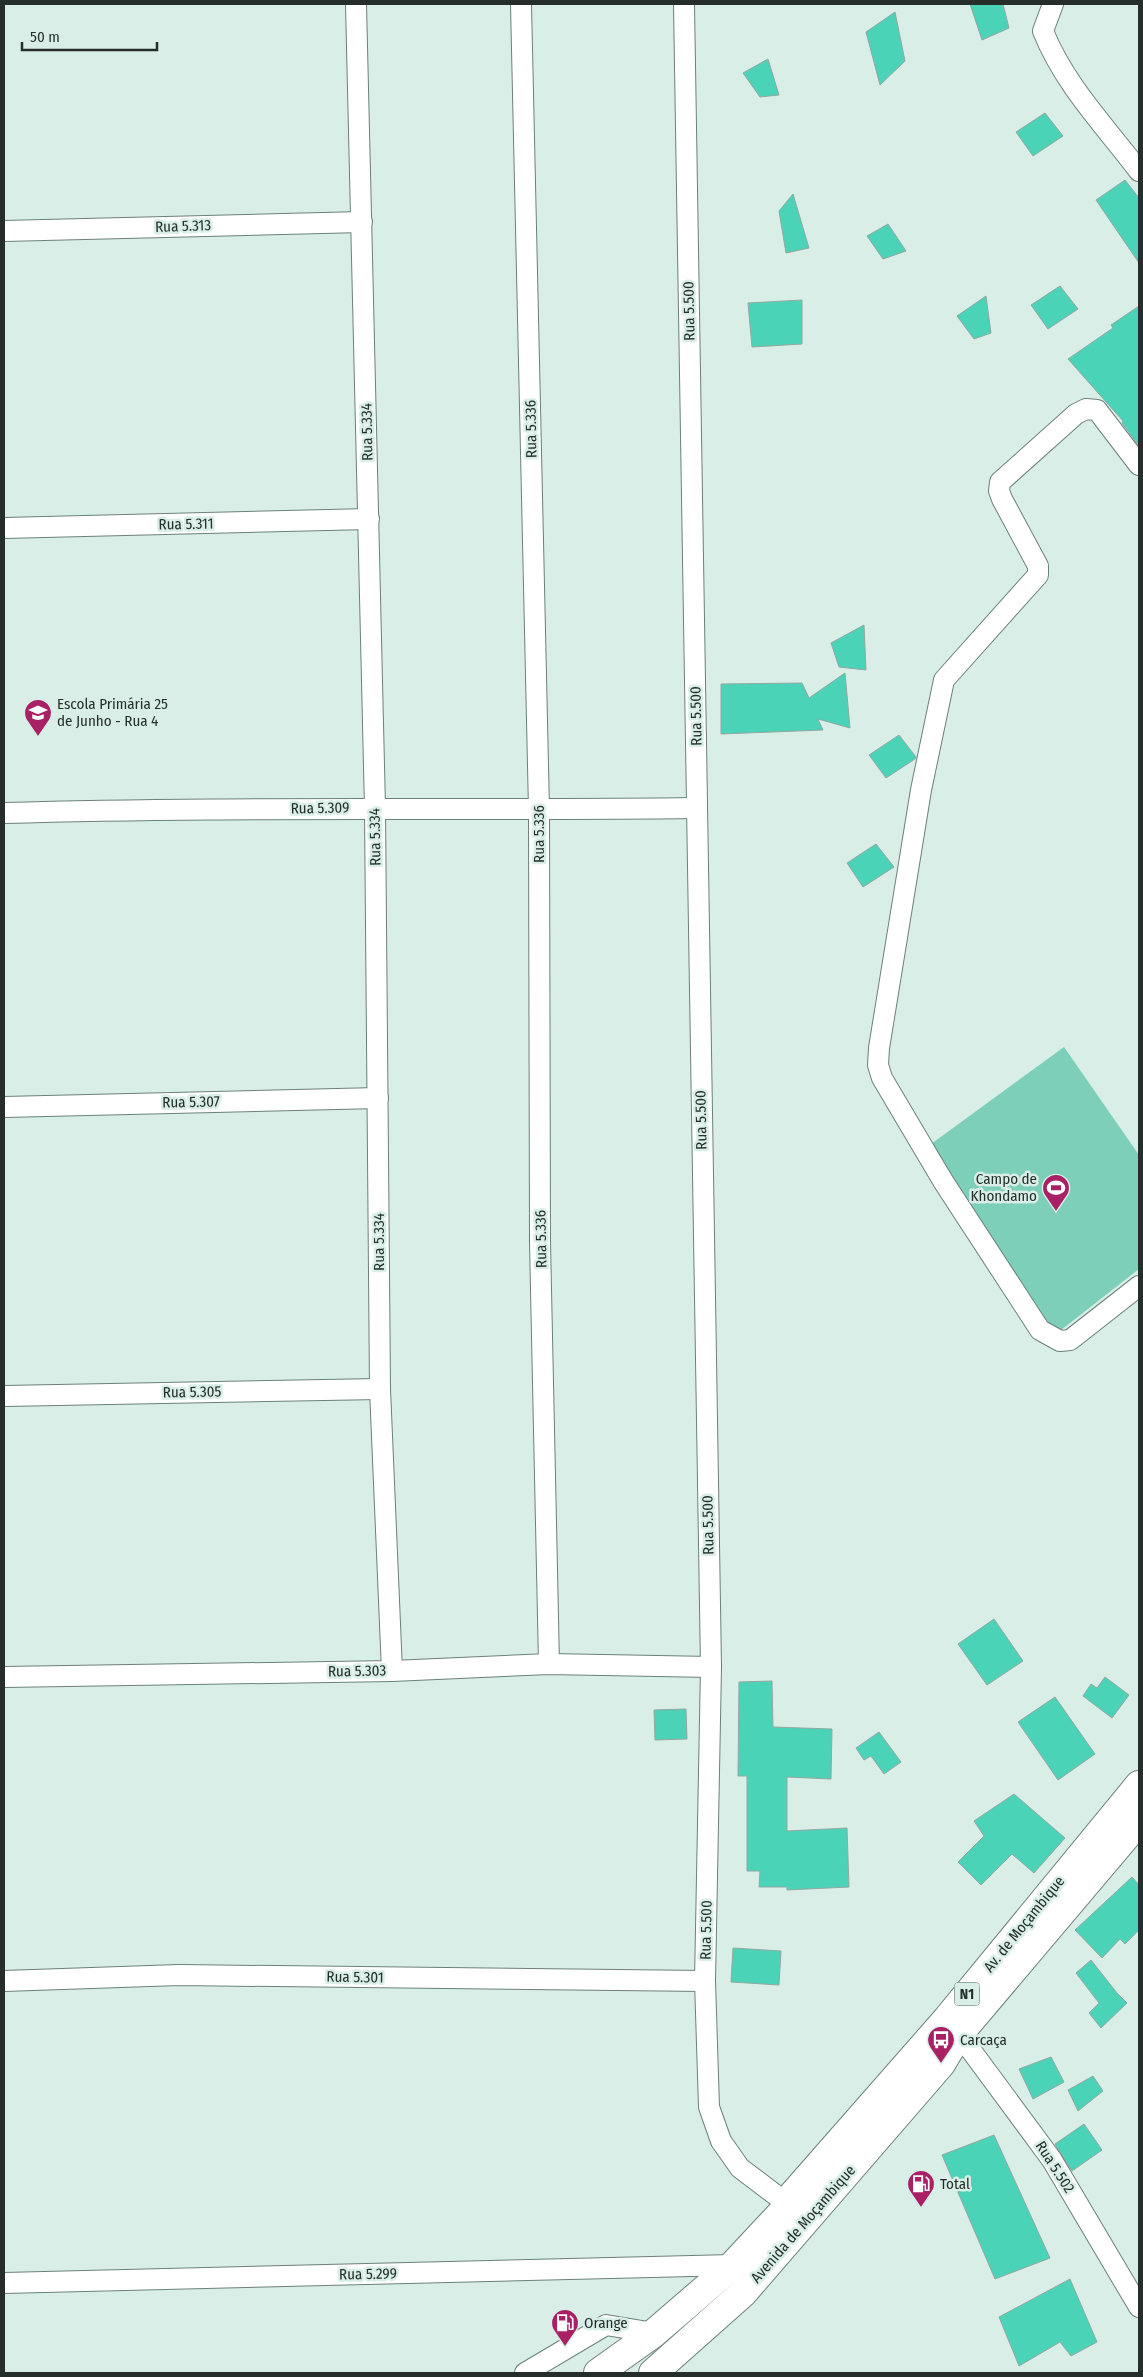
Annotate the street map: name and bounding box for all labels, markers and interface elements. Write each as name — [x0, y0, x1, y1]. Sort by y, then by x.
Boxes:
scale bar — [22, 20, 158, 52]
text: 50 m — [30, 28, 60, 46]
street label: Rua 5.313 — [155, 216, 212, 236]
street label: Rua 5.500 — [679, 281, 699, 341]
street label: Rua 5.336 — [521, 400, 541, 458]
street label: Rua 5.334 — [357, 403, 377, 461]
street label: Rua 5.311 — [158, 515, 214, 533]
street label: Rua 5.500 — [686, 686, 706, 746]
place label: Escola Primária 25 de Junho - Rua 4 — [57, 695, 168, 730]
school or university icon: Escola Primária 25 de Junho - Rua 4 — [23, 698, 53, 737]
street label: Rua 5.309 — [290, 798, 350, 818]
street label: Rua 5.336 — [530, 805, 548, 863]
street label: Rua 5.334 — [365, 808, 385, 866]
street label: Rua 5.500 — [691, 1090, 711, 1150]
street label: Rua 5.307 — [162, 1092, 220, 1112]
place label: Campo de Khondamo — [971, 1170, 1037, 1205]
sports icon: Campo de Khondamo — [1041, 1173, 1071, 1212]
street label: Rua 5.336 — [531, 1210, 551, 1268]
street label: Rua 5.334 — [370, 1213, 388, 1271]
street label: Rua 5.305 — [163, 1382, 222, 1402]
street label: Rua 5.500 — [698, 1495, 718, 1555]
street label: Rua 5.303 — [328, 1661, 387, 1681]
street label: Av. de Moçambique — [980, 1872, 1068, 1976]
street label: Rua 5.500 — [696, 1900, 716, 1960]
street label: Rua 5.301 — [326, 1968, 384, 1986]
road number: N1 — [954, 1982, 980, 2006]
bus stop icon: Carcaça — [926, 2025, 956, 2064]
place label: Carcaça — [960, 2031, 1007, 2049]
street label: Rua 5.502 — [1032, 2138, 1079, 2197]
street label: Avenida de Moçambique — [747, 2161, 859, 2287]
fuel station icon: Total — [906, 2169, 936, 2208]
place label: Total — [940, 2175, 970, 2193]
street label: Rua 5.299 — [339, 2264, 397, 2284]
fuel station icon: Orange — [550, 2308, 580, 2347]
place label: Orange — [584, 2314, 628, 2332]

